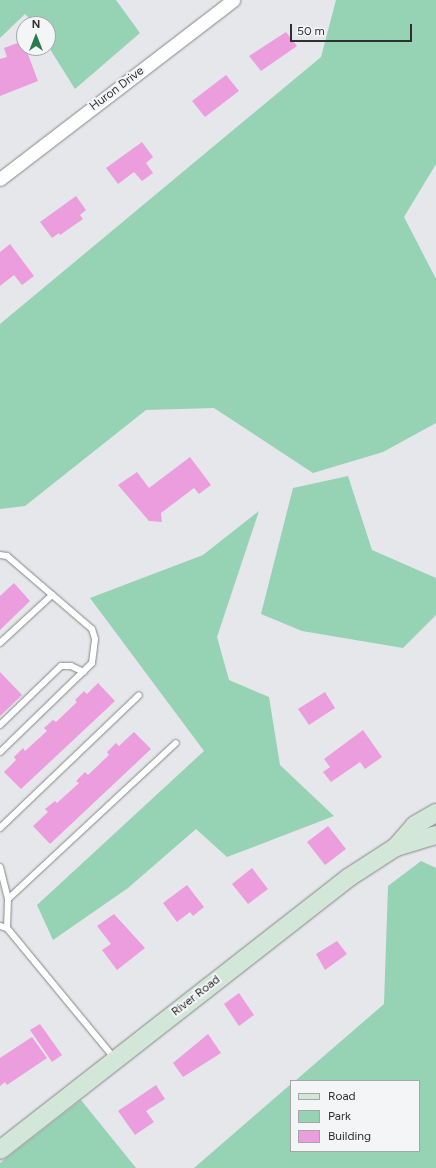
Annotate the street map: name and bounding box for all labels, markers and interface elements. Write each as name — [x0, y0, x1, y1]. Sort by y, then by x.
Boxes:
north arrow — [16, 16, 56, 56]
scale bar — [292, 16, 414, 42]
text: N — [32, 18, 40, 31]
text: 50 m — [297, 24, 325, 38]
street label: Huron Drive — [87, 64, 147, 114]
street label: River Road — [169, 973, 223, 1019]
legend — [290, 1080, 420, 1152]
text: Road — [328, 1089, 356, 1103]
text: Park — [328, 1109, 351, 1123]
text: Building — [328, 1129, 371, 1143]

